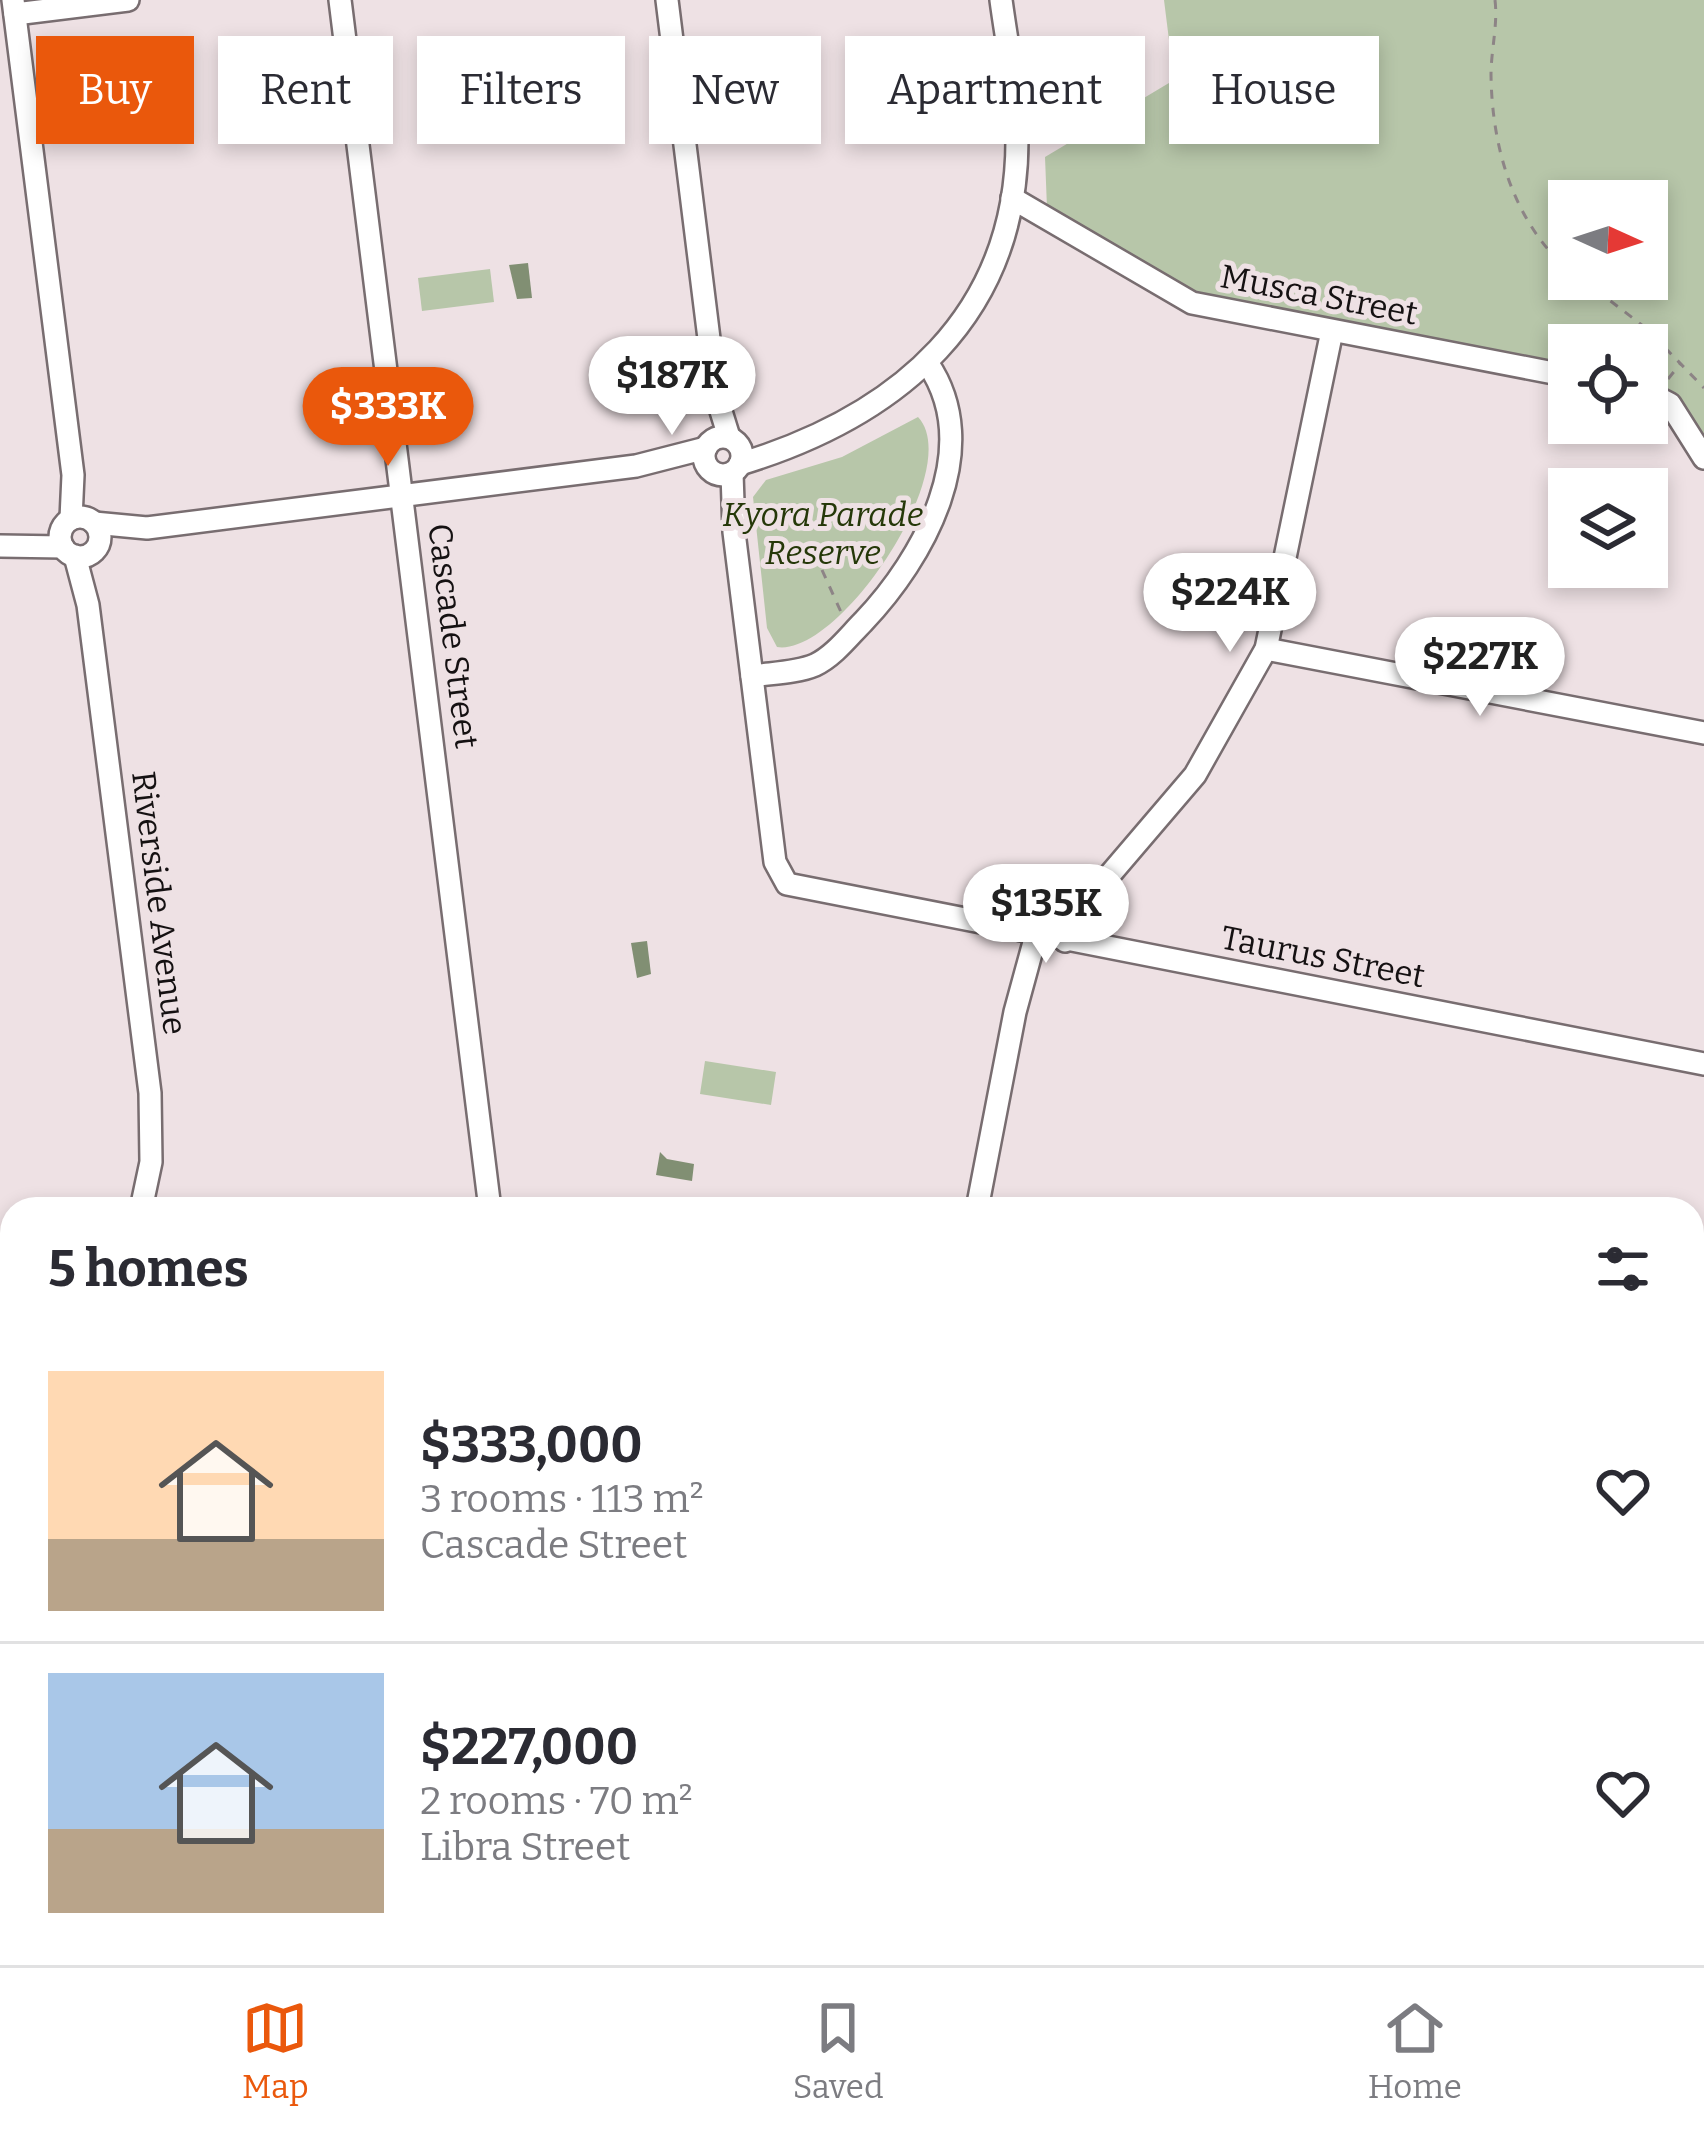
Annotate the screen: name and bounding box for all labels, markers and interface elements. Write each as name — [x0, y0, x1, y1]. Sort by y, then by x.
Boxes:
chip: Buy — [36, 36, 194, 144]
chip: Rent — [218, 36, 393, 144]
chip: Filters — [417, 36, 625, 144]
chip: New — [649, 36, 821, 144]
chip: Apartment — [845, 36, 1145, 144]
chip: House — [1169, 36, 1379, 144]
north arrow — [1548, 180, 1668, 300]
map controls — [1548, 180, 1668, 588]
street label: Musca Street — [1217, 256, 1421, 334]
button: locate — [1548, 324, 1668, 444]
pin: $187K — [588, 336, 756, 438]
text: $187K — [616, 352, 728, 398]
pin: $333K — [304, 367, 472, 469]
text: $333K — [330, 383, 446, 429]
button: layers — [1548, 468, 1668, 588]
park label: Kyora Parade Reserve — [723, 495, 923, 573]
street label: Cascade Street — [419, 521, 487, 751]
pin: $224K — [1146, 553, 1314, 655]
text: $224K — [1170, 569, 1290, 615]
pin: $227K — [1396, 617, 1564, 719]
text: $227K — [1422, 633, 1538, 679]
street label: Riverside Avenue — [123, 769, 195, 1037]
pin: $135K — [962, 864, 1130, 966]
text: $135K — [990, 880, 1102, 926]
street label: Taurus Street — [1218, 918, 1428, 996]
icon: filters — [1590, 1236, 1656, 1302]
text: 5 homes — [48, 1238, 249, 1300]
text: $333,000 — [420, 1414, 643, 1476]
icon: home — [144, 1419, 288, 1563]
icon: heart — [1590, 1458, 1656, 1524]
text: 3 rooms · 113 m² — [420, 1476, 704, 1522]
text: Cascade Street — [420, 1522, 687, 1568]
text: $227,000 — [420, 1716, 638, 1778]
icon: home — [144, 1721, 288, 1865]
icon: heart — [1590, 1760, 1656, 1826]
text: 2 rooms · 70 m² — [420, 1778, 693, 1824]
text: Libra Street — [420, 1824, 630, 1870]
tab: Map — [242, 1995, 309, 2107]
tab: Saved — [793, 1995, 883, 2107]
tab: Home — [1368, 1995, 1462, 2107]

